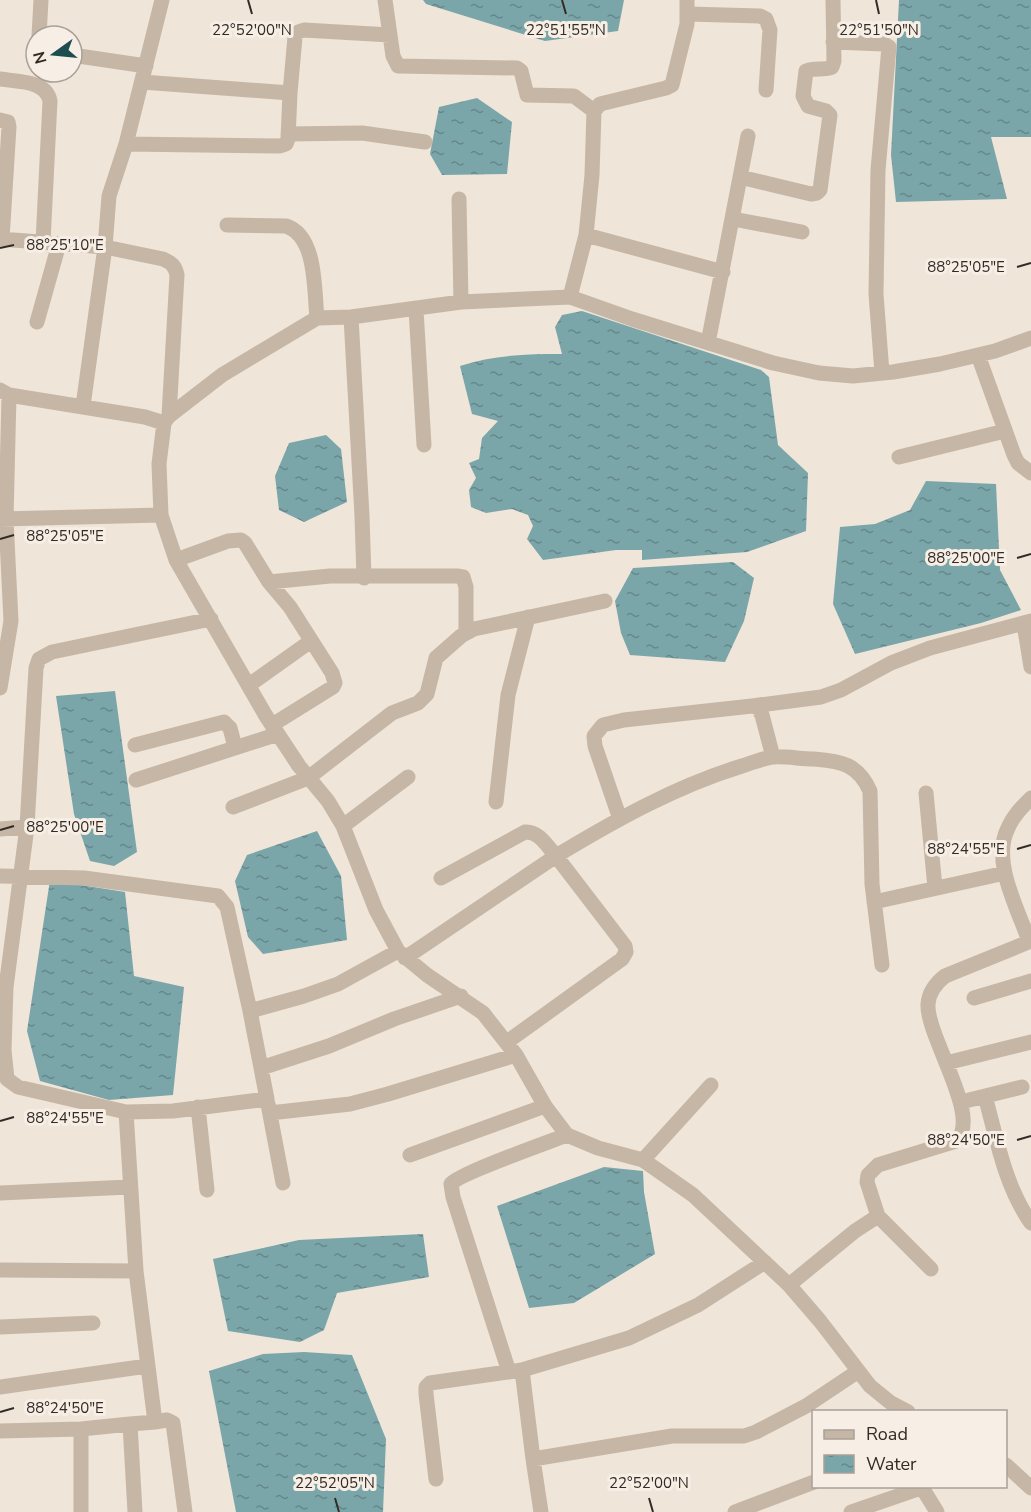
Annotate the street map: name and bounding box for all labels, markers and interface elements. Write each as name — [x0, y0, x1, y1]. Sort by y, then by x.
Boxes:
text: 22°52'00"N — [212, 20, 292, 40]
text: 22°51'55"N — [526, 20, 606, 40]
text: 22°51'50"N — [839, 20, 919, 40]
north arrow — [24, 24, 84, 84]
text: N — [28, 49, 53, 66]
text: 88°25'10"E — [26, 235, 104, 255]
text: 88°25'05"E — [927, 257, 1005, 277]
text: 88°25'05"E — [26, 526, 104, 546]
text: 88°25'00"E — [927, 548, 1005, 568]
text: 88°25'00"E — [26, 817, 104, 837]
text: 88°24'55"E — [927, 839, 1005, 859]
text: 88°24'55"E — [26, 1108, 104, 1128]
text: 88°24'50"E — [927, 1130, 1005, 1150]
text: 88°24'50"E — [26, 1398, 104, 1418]
legend — [812, 1410, 1007, 1488]
text: Road — [866, 1422, 908, 1446]
text: Water — [866, 1452, 917, 1476]
text: 22°52'05"N — [295, 1473, 375, 1493]
text: 22°52'00"N — [609, 1473, 689, 1493]

